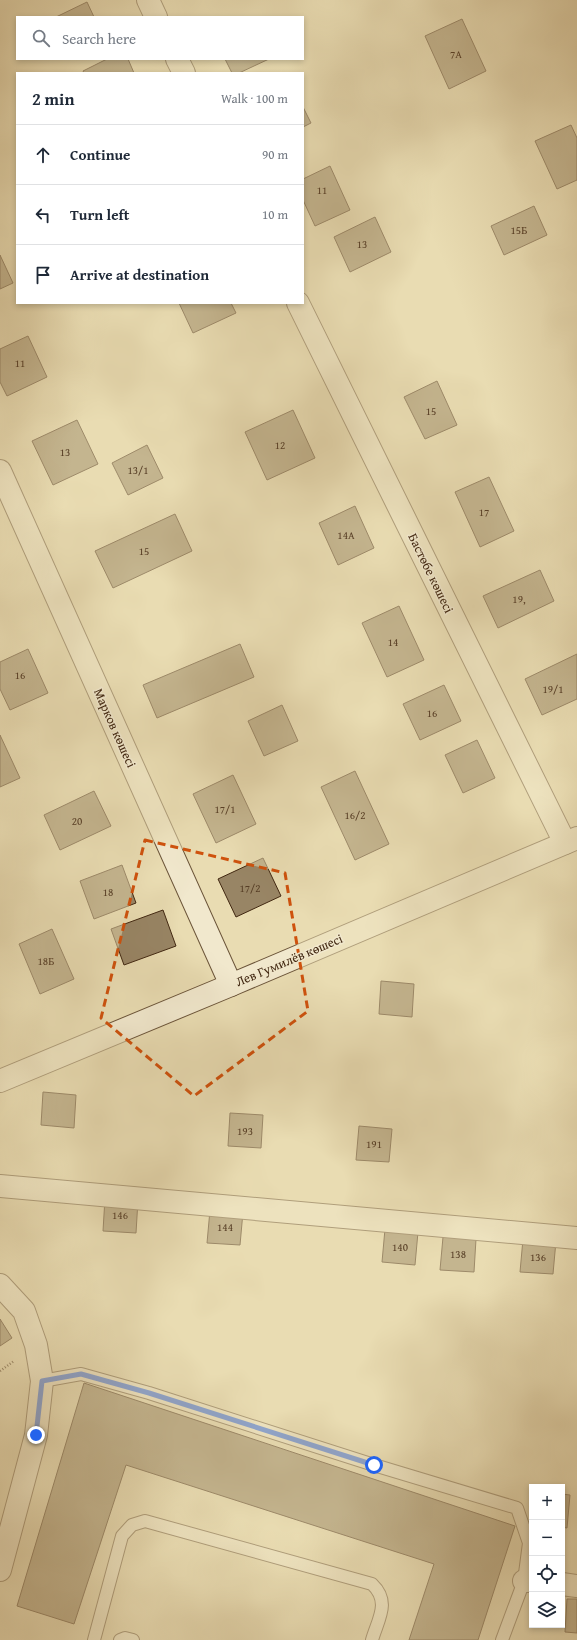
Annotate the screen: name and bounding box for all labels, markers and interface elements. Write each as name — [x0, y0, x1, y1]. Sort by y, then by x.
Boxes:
search box — [16, 16, 304, 60]
icon: search — [30, 27, 52, 49]
text: Search here — [62, 28, 136, 49]
house number: 7А — [450, 46, 462, 62]
text: 2 min — [32, 86, 74, 111]
text: Walk · 100 m — [221, 89, 288, 108]
icon: ahead — [32, 144, 54, 166]
text: Continue — [70, 144, 131, 165]
text: 90 m — [262, 145, 288, 164]
house number: 11 — [317, 182, 327, 198]
icon: left — [32, 204, 54, 226]
text: Turn left — [70, 204, 129, 225]
text: 10 m — [262, 205, 288, 224]
house number: 15Б — [511, 222, 527, 238]
house number: 13 — [357, 236, 367, 252]
icon: arrive — [32, 264, 54, 286]
text: Arrive at destination — [70, 264, 209, 285]
house number: 11 — [15, 355, 25, 371]
house number: 15 — [426, 403, 436, 419]
house number: 12 — [275, 437, 285, 453]
house number: 13 — [60, 444, 70, 460]
house number: 13/1 — [127, 462, 149, 478]
house number: 17 — [479, 504, 489, 520]
house number: 14А — [337, 527, 355, 543]
street label: Бастөбе көшесі — [403, 530, 459, 616]
house number: 15 — [139, 543, 149, 559]
house number: 19, — [512, 591, 526, 607]
house number: 14 — [388, 634, 398, 650]
house number: 16 — [15, 667, 25, 683]
house number: 19/1 — [542, 681, 564, 697]
street label: Марков көшесі — [89, 685, 141, 771]
house number: 16 — [427, 705, 437, 721]
house number: 17/1 — [214, 801, 236, 817]
house number: 16/2 — [344, 807, 366, 823]
house number: 20 — [72, 813, 82, 829]
house number: 17/2 — [239, 880, 261, 896]
house number: 18 — [103, 884, 113, 900]
street label: Лев Гумилёв көшесі — [232, 929, 346, 991]
house number: 18Б — [38, 953, 54, 969]
house number: 193 — [237, 1123, 253, 1139]
house number: 191 — [366, 1136, 382, 1152]
house number: 146 — [112, 1207, 128, 1223]
house number: 144 — [217, 1219, 233, 1235]
house number: 140 — [392, 1239, 408, 1255]
house number: 138 — [450, 1246, 466, 1262]
house number: 136 — [530, 1249, 546, 1265]
route end — [27, 1426, 45, 1444]
route start — [365, 1456, 383, 1474]
map controls — [529, 1484, 565, 1628]
button: + — [529, 1484, 565, 1520]
button: − — [529, 1520, 565, 1556]
button: locate — [529, 1556, 565, 1592]
button: layers — [529, 1592, 565, 1628]

